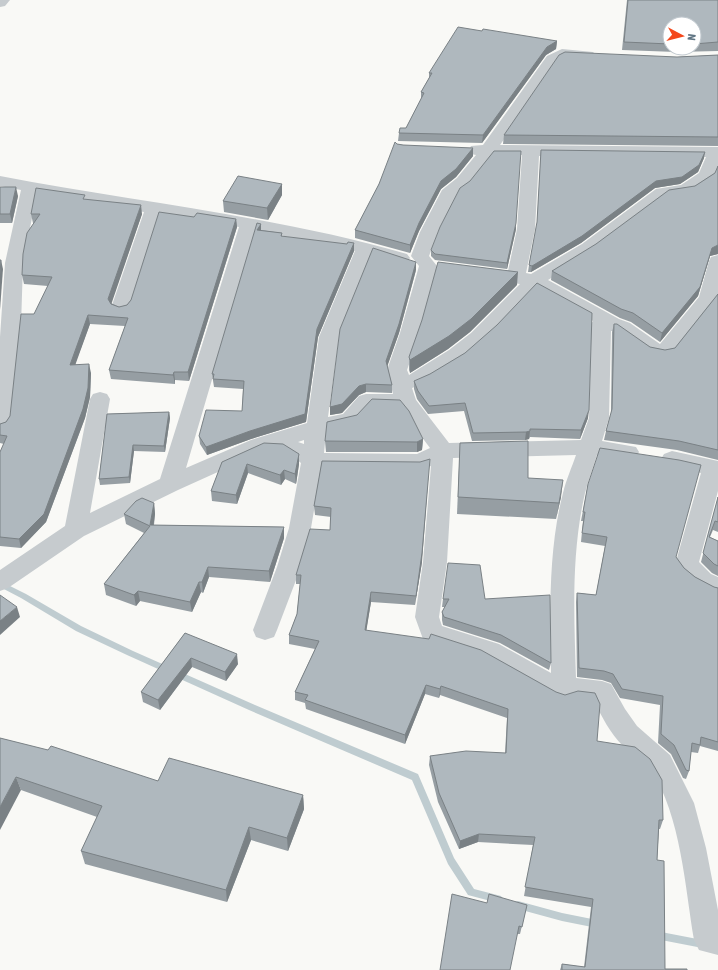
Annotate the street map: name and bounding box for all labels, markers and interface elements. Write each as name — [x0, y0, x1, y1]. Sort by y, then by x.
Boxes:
north arrow — [662, 16, 702, 56]
text: N — [686, 33, 698, 41]

